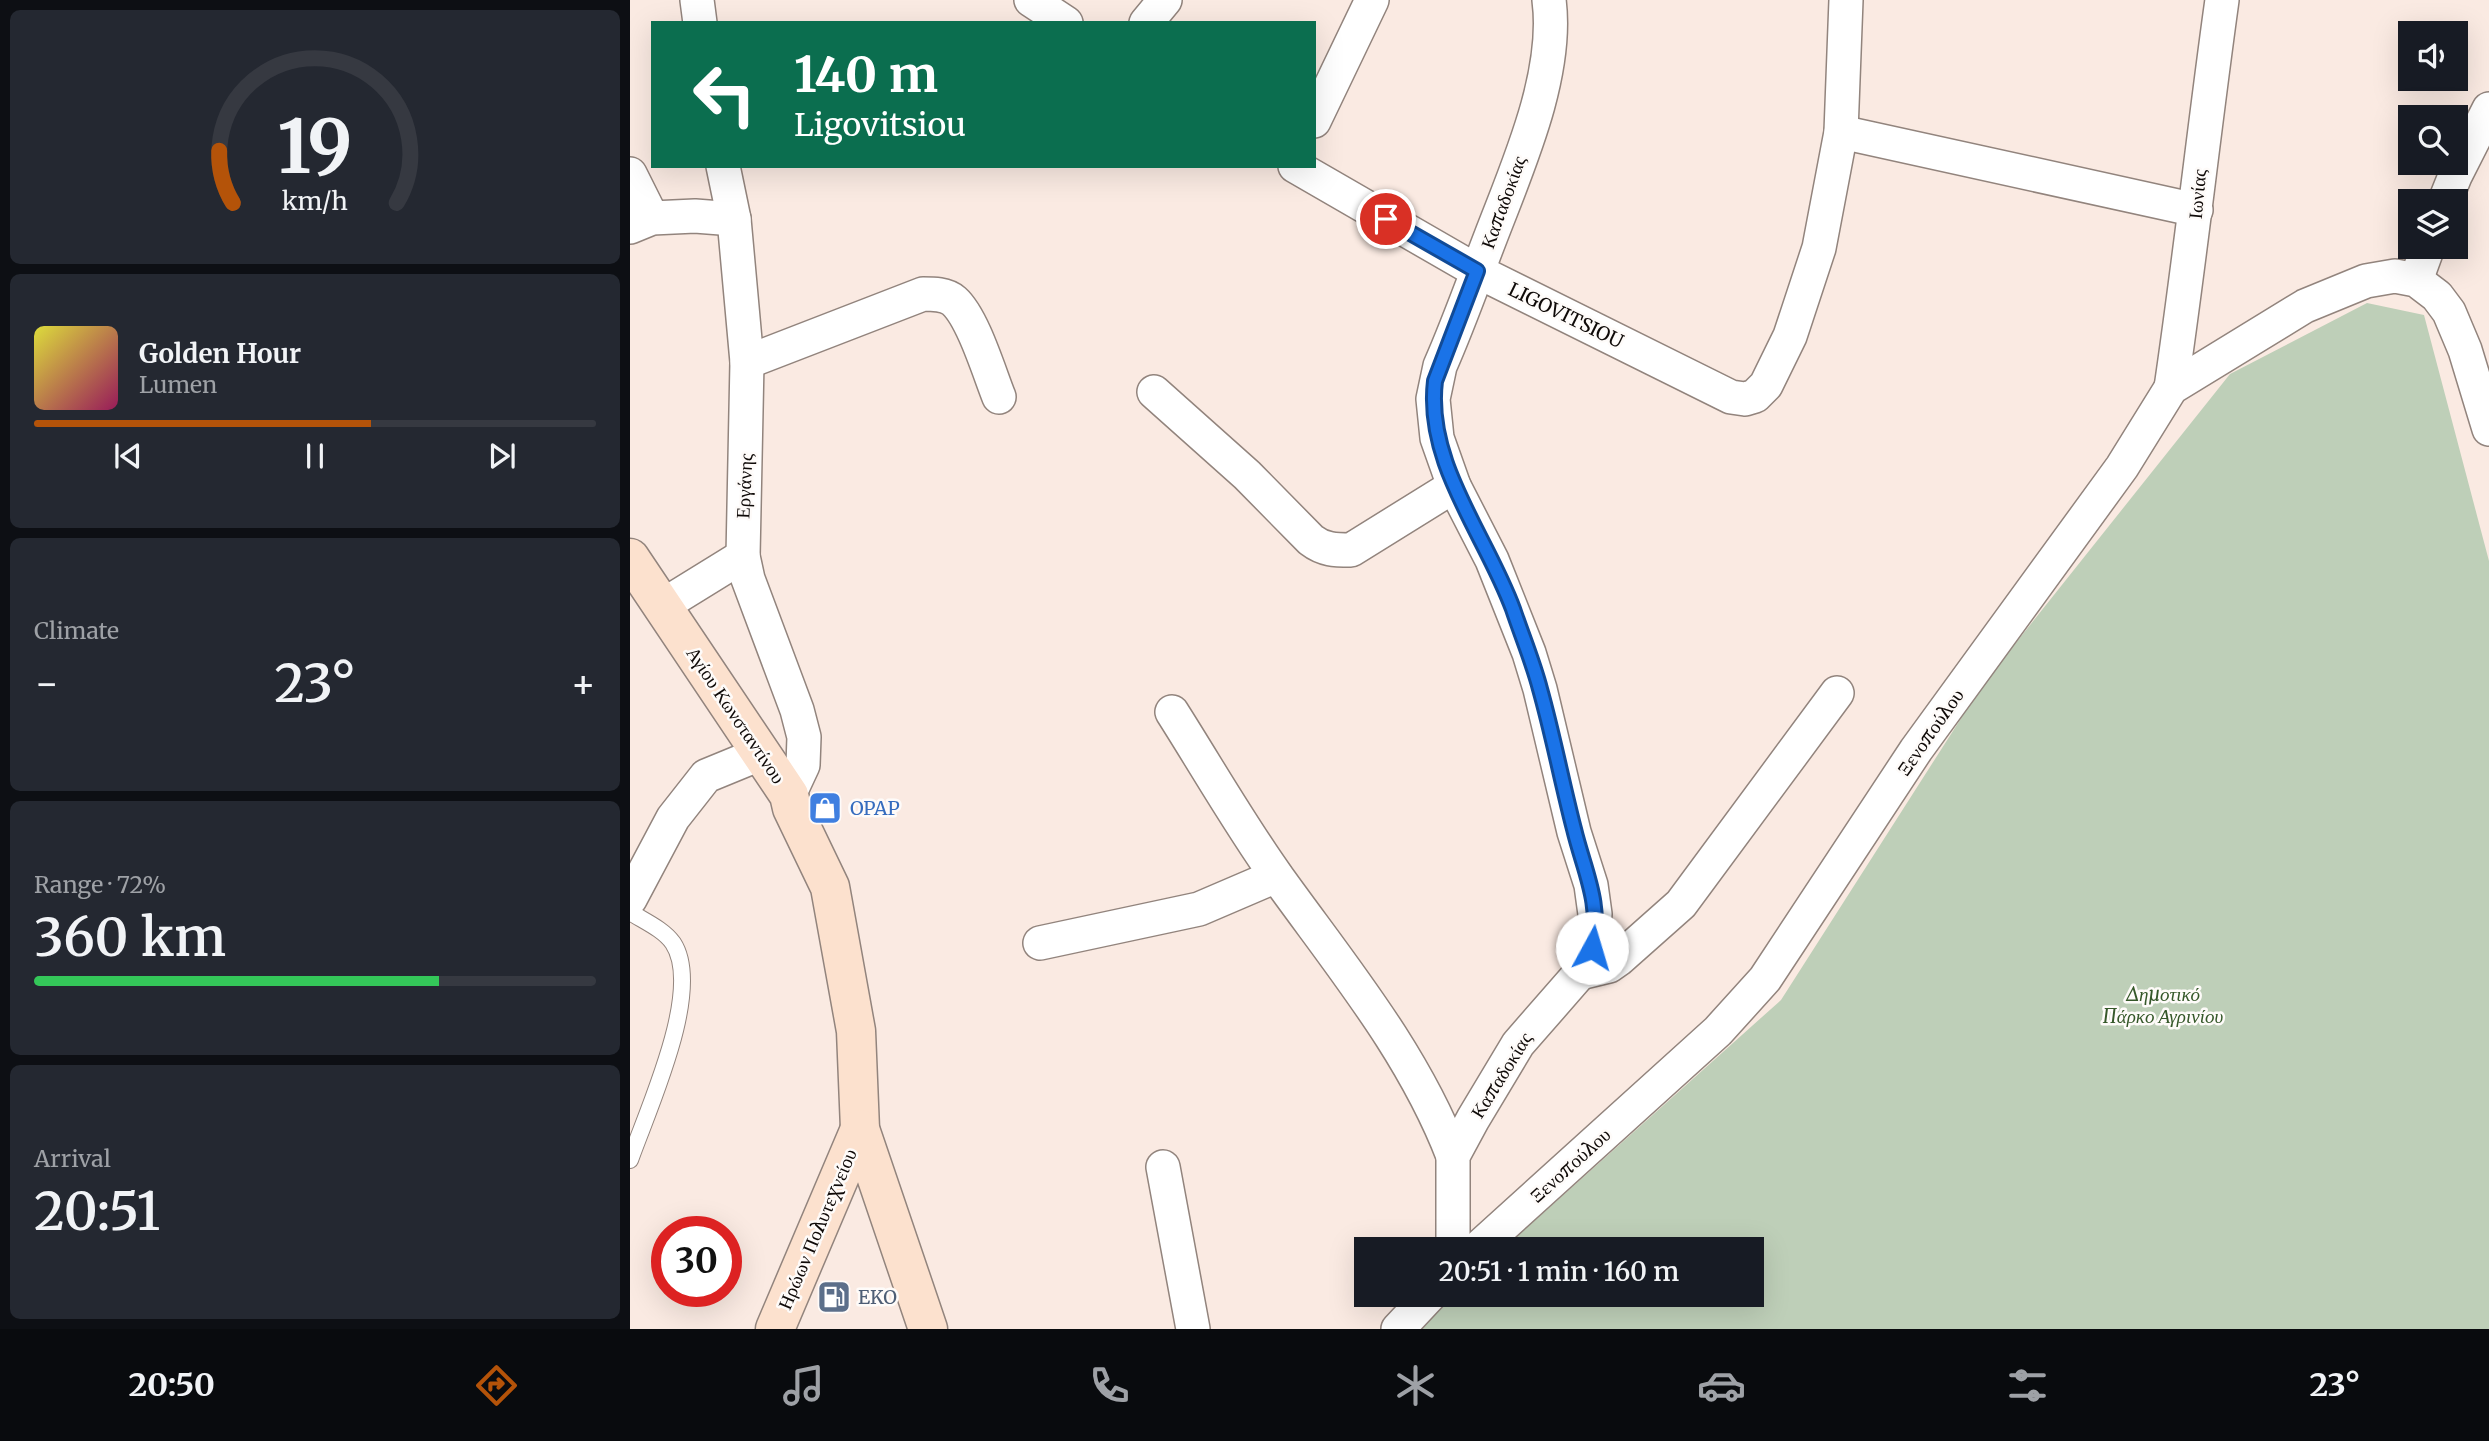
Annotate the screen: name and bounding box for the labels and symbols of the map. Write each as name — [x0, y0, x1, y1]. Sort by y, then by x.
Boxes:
street label: Καπαδοκίας — [1475, 152, 1531, 252]
street label: Ιωνίας — [2183, 168, 2211, 220]
pin — [1356, 189, 1416, 249]
street label: LIGOVITSIOU — [1505, 277, 1627, 353]
street label: Εργάνης — [730, 452, 758, 519]
street label: Αγίου Κωνσταντίνου — [681, 642, 791, 788]
street label: Ξενοπούλου — [1891, 684, 1969, 780]
shop icon: OPAP — [806, 789, 844, 827]
place label: OPAP — [850, 796, 900, 820]
position arrow — [1555, 911, 1629, 985]
park label: Δημοτικό Πάρκο Αγρινίου — [2103, 982, 2223, 1028]
street label: Καπαδοκίας — [1465, 1027, 1537, 1122]
street label: Ξενοπούλου — [1525, 1122, 1615, 1208]
street label: Ηρώων Πολυτεχνείου — [772, 1145, 862, 1313]
speed limit sign: 30 — [651, 1216, 742, 1307]
fuel station icon: EKO — [815, 1278, 853, 1316]
place label: EKO — [858, 1285, 897, 1309]

